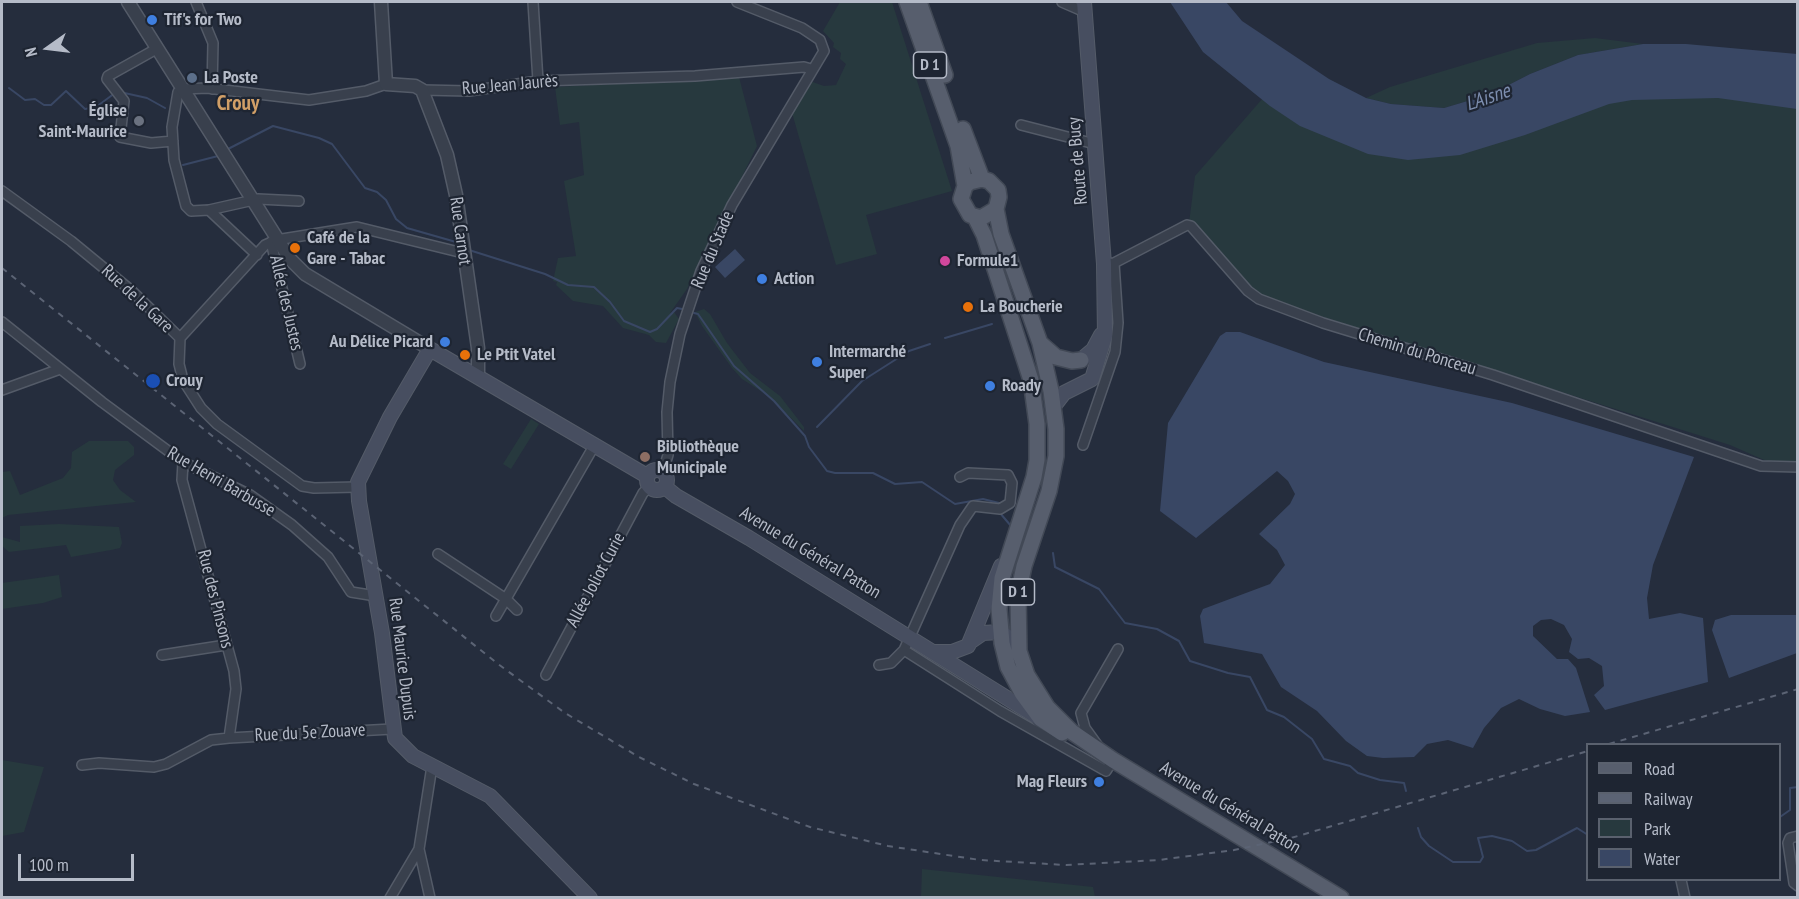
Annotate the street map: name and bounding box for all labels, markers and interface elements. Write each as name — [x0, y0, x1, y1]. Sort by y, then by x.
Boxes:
place label: Tif's for Two — [164, 9, 242, 31]
marker: Tif's for Two — [145, 13, 159, 27]
north arrow — [18, 18, 78, 78]
text: N — [20, 46, 41, 59]
road number: D 1 — [914, 52, 946, 78]
place label: La Poste — [204, 67, 258, 89]
street label: Rue Jean Jaurès — [461, 70, 559, 100]
marker: La Poste — [185, 71, 199, 85]
water label: L'Aisne — [1463, 79, 1513, 117]
district label: Crouy — [217, 91, 259, 117]
place label: Église Saint-Maurice — [39, 100, 127, 142]
marker: Église Saint-Maurice — [132, 114, 146, 128]
street label: Route de Bucy — [1063, 116, 1093, 206]
street label: Rue Carnot — [445, 196, 475, 266]
street label: Rue du Stade — [687, 208, 739, 292]
place label: Café de la Gare - Tabac — [307, 227, 385, 270]
marker: Café de la Gare - Tabac — [288, 241, 302, 255]
place label: Formule1 — [957, 250, 1018, 272]
street label: Allée des Justes — [265, 253, 307, 353]
marker: Formule1 — [938, 254, 952, 268]
street label: Rue de la Gare — [97, 260, 177, 338]
place label: Action — [774, 268, 814, 290]
marker: Action — [755, 272, 769, 286]
place label: La Boucherie — [980, 296, 1063, 318]
marker: La Boucherie — [961, 300, 975, 314]
street label: Chemin du Ponceau — [1355, 324, 1479, 380]
place label: Au Délice Picard — [329, 331, 433, 353]
marker: Au Délice Picard — [438, 335, 452, 349]
place label: Intermarché Super — [829, 341, 906, 384]
place label: Le Ptit Vatel — [477, 344, 555, 366]
marker: Le Ptit Vatel — [458, 348, 472, 362]
marker: Intermarché Super — [810, 355, 824, 369]
place label: Crouy — [166, 370, 203, 392]
marker: Crouy — [144, 372, 162, 390]
place label: Roady — [1002, 375, 1041, 397]
marker: Roady — [983, 379, 997, 393]
place label: Bibliothèque Municipale — [657, 436, 739, 478]
street label: Rue Henri Barbusse — [163, 442, 279, 522]
marker: Bibliothèque Municipale — [638, 450, 652, 464]
street label: Avenue du Général Patton — [736, 502, 884, 604]
street label: Allée Joliot Curie — [562, 529, 630, 631]
street label: Rue des Pinsons — [192, 548, 238, 650]
road number: D 1 — [1002, 579, 1034, 605]
street label: Rue Maurice Dupuis — [384, 597, 420, 721]
street label: Rue du 5e Zouave — [254, 719, 366, 747]
legend — [1586, 743, 1781, 881]
street label: Avenue du Général Patton — [1156, 757, 1304, 859]
text: Road — [1644, 757, 1675, 780]
place label: Mag Fleurs — [1017, 771, 1087, 793]
marker: Mag Fleurs — [1092, 775, 1106, 789]
text: Railway — [1644, 787, 1693, 810]
text: Park — [1644, 817, 1671, 840]
scale bar — [21, 842, 136, 880]
text: Water — [1644, 847, 1680, 870]
text: 100 m — [29, 853, 69, 876]

